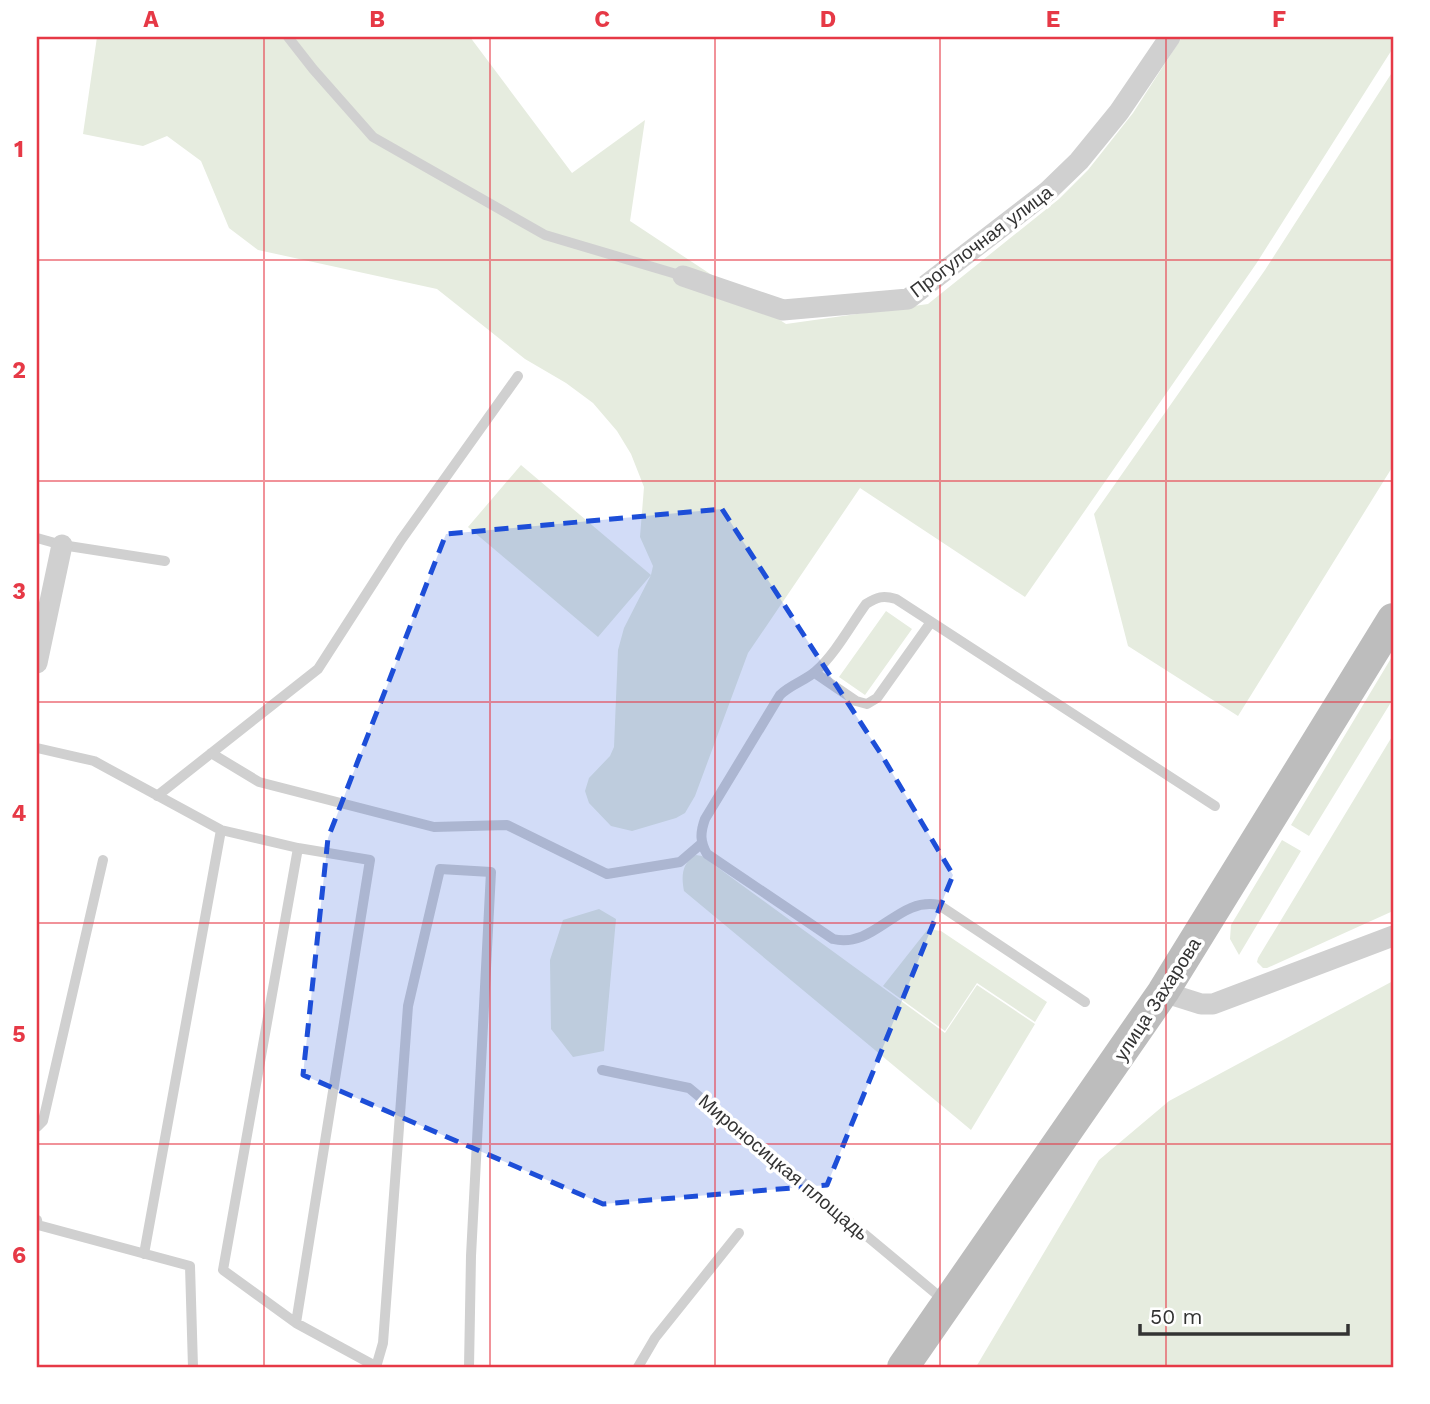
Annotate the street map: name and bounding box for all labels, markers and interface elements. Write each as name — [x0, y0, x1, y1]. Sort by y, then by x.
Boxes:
text: A — [143, 6, 159, 33]
text: B — [369, 6, 385, 33]
text: C — [594, 6, 610, 33]
text: D — [820, 6, 836, 33]
text: E — [1046, 6, 1060, 33]
text: F — [1272, 6, 1286, 33]
text: 1 — [14, 136, 24, 163]
street label: Прогулочная улица — [906, 180, 1057, 302]
text: 2 — [12, 357, 26, 384]
text: 3 — [12, 578, 26, 605]
text: 4 — [12, 800, 27, 827]
street label: улица Захарова — [1109, 933, 1206, 1065]
text: 5 — [12, 1021, 26, 1048]
street label: Мироносицкая площадь — [694, 1089, 874, 1245]
text: 6 — [12, 1242, 26, 1269]
scale bar — [1140, 1292, 1348, 1336]
text: 50 m — [1150, 1304, 1202, 1329]

